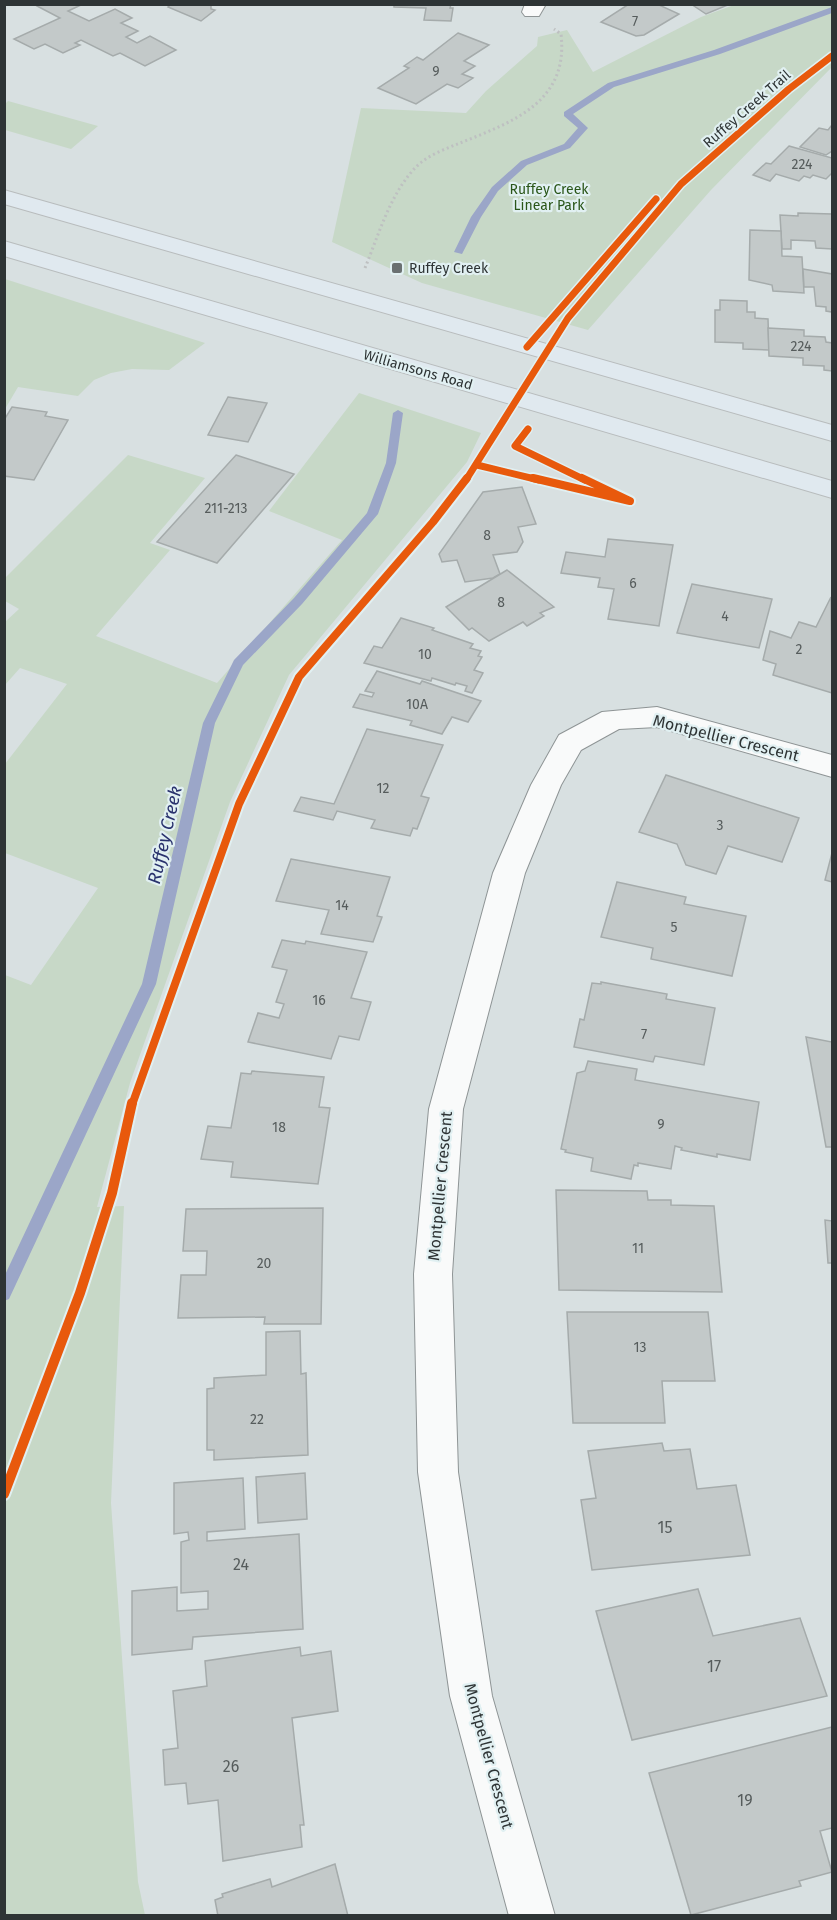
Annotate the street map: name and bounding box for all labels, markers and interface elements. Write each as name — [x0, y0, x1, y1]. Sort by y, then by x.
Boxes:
house number: 7 — [632, 13, 638, 30]
house number: 9 — [432, 63, 440, 80]
street label: Ruffey Creek Trail — [700, 66, 794, 152]
house number: 224 — [792, 156, 813, 173]
park label: Ruffey Creek Linear Park — [509, 181, 589, 214]
place label: Ruffey Creek — [409, 260, 489, 277]
marker: Ruffey Creek — [390, 261, 404, 275]
house number: 224 — [791, 338, 812, 355]
street label: Williamsons Road — [361, 346, 475, 394]
house number: 211-213 — [205, 500, 247, 517]
house number: 8 — [483, 527, 491, 544]
house number: 6 — [629, 575, 637, 592]
house number: 8 — [497, 594, 505, 611]
house number: 4 — [721, 608, 729, 625]
house number: 2 — [796, 641, 803, 658]
house number: 10 — [418, 646, 432, 663]
house number: 10A — [406, 696, 428, 713]
street label: Montpellier Crescent — [651, 711, 801, 765]
house number: 12 — [377, 780, 390, 797]
water label: Ruffey Creek — [143, 784, 187, 886]
house number: 3 — [717, 817, 724, 834]
house number: 14 — [335, 897, 349, 914]
house number: 5 — [670, 919, 678, 936]
house number: 16 — [312, 992, 326, 1009]
house number: 7 — [641, 1026, 647, 1043]
street label: Montpellier Crescent — [424, 1110, 456, 1262]
house number: 9 — [657, 1116, 665, 1133]
house number: 18 — [272, 1119, 286, 1136]
house number: 11 — [632, 1240, 644, 1257]
house number: 20 — [257, 1255, 272, 1272]
house number: 13 — [633, 1339, 647, 1356]
house number: 22 — [250, 1411, 264, 1428]
house number: 15 — [658, 1518, 672, 1537]
house number: 24 — [233, 1555, 249, 1574]
house number: 17 — [707, 1657, 721, 1676]
street label: Montpellier Crescent — [460, 1681, 518, 1831]
house number: 26 — [223, 1757, 239, 1776]
house number: 19 — [737, 1791, 753, 1810]

